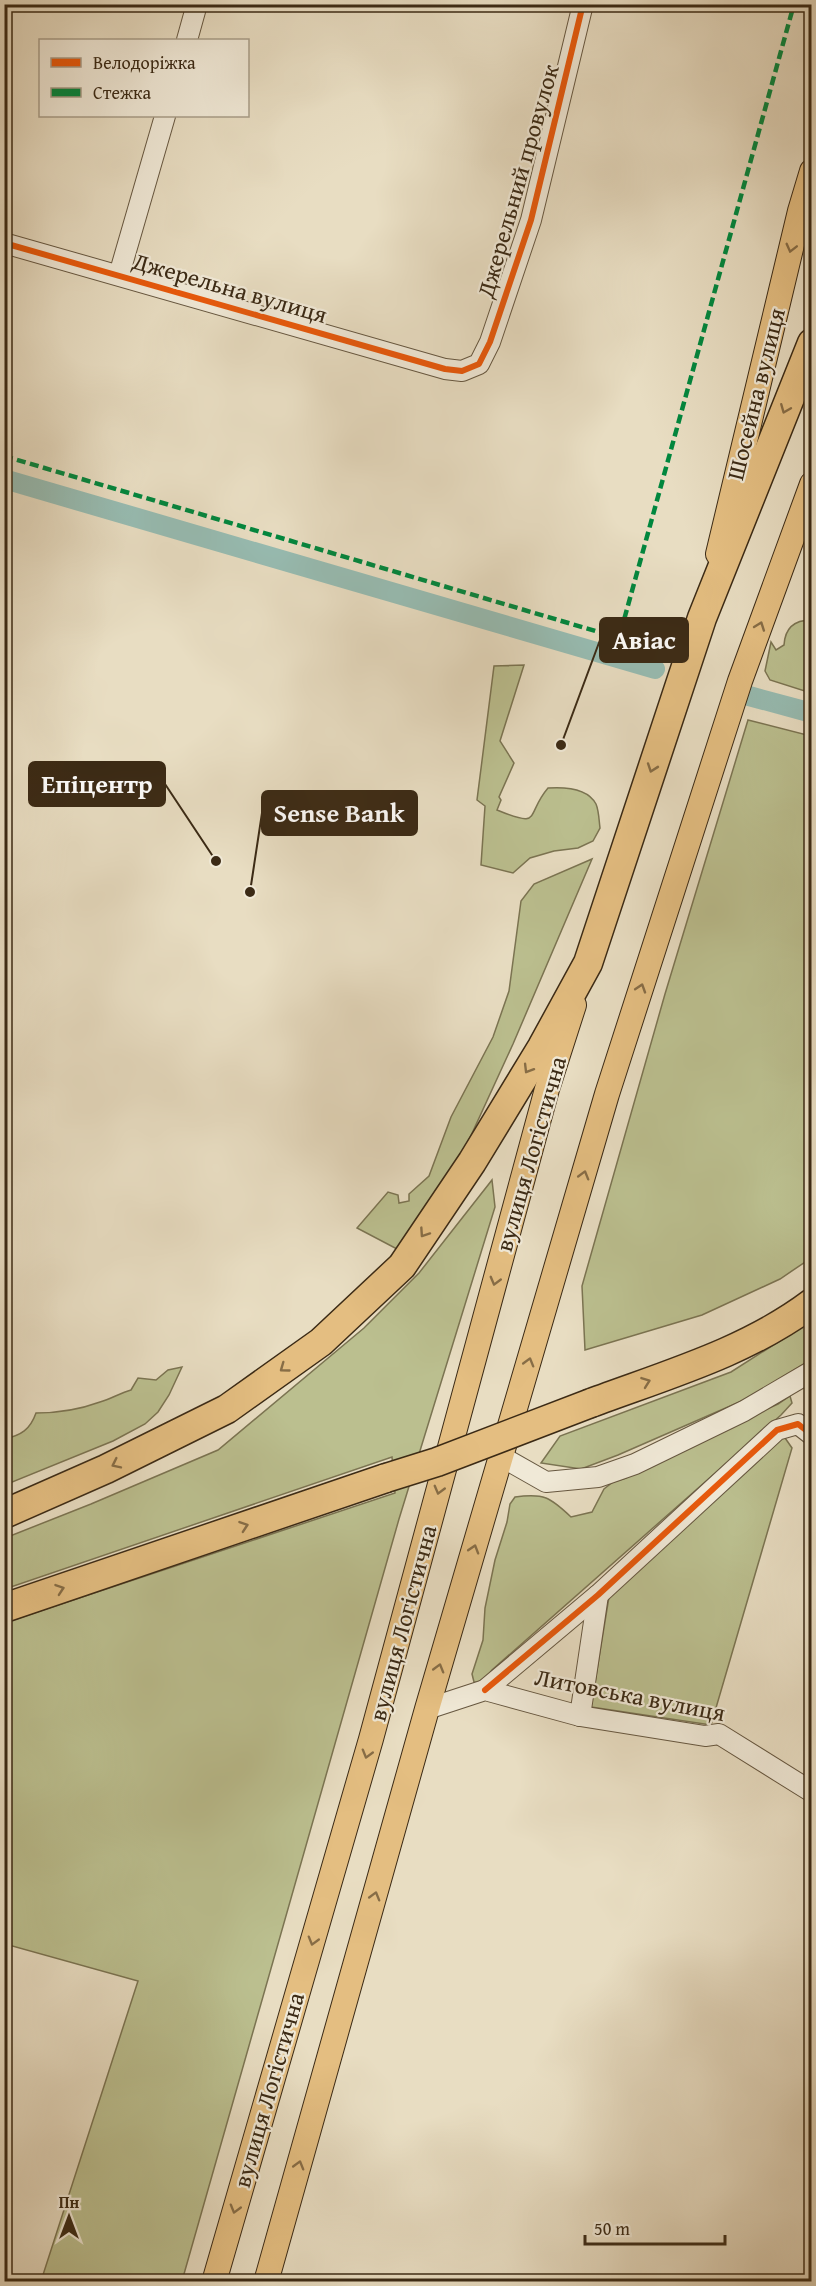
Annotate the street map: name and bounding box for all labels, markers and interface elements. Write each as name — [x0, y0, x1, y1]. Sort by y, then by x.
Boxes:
legend — [39, 39, 249, 117]
text: Велодоріжка — [93, 49, 196, 76]
street label: Джерельний провулок — [467, 60, 568, 303]
text: Стежка — [93, 79, 152, 106]
street label: Джерельна вулиця — [128, 243, 331, 332]
one-way arrow — [785, 243, 798, 253]
street label: Шосейна вулиця — [717, 304, 794, 484]
one-way arrow — [780, 403, 792, 414]
callout: Авіас — [600, 618, 688, 662]
text: Авіас — [612, 620, 676, 659]
one-way arrow — [752, 621, 765, 632]
callout: Епіцентр — [29, 762, 165, 806]
one-way arrow — [646, 762, 659, 772]
text: Епіцентр — [41, 764, 153, 803]
callout: Sense Bank — [262, 791, 417, 835]
text: Sense Bank — [274, 793, 405, 832]
one-way arrow — [634, 983, 646, 994]
street label: вулиця Логістична — [486, 1052, 575, 1256]
one-way arrow — [524, 1063, 536, 1073]
one-way arrow — [577, 1170, 589, 1181]
one-way arrow — [420, 1227, 431, 1238]
one-way arrow — [490, 1275, 502, 1286]
one-way arrow — [522, 1357, 534, 1368]
one-way arrow — [280, 1361, 291, 1372]
one-way arrow — [640, 1377, 650, 1390]
one-way arrow — [111, 1457, 122, 1469]
one-way arrow — [434, 1484, 446, 1495]
street label: вулиця Логістична — [360, 1520, 446, 1725]
one-way arrow — [238, 1521, 249, 1534]
one-way arrow — [467, 1544, 479, 1555]
one-way arrow — [54, 1584, 65, 1597]
street label: Литовська вулиця — [532, 1659, 728, 1730]
one-way arrow — [432, 1663, 444, 1674]
one-way arrow — [362, 1748, 374, 1759]
one-way arrow — [367, 1891, 380, 1901]
one-way arrow — [308, 1935, 320, 1946]
street label: вулиця Логістична — [224, 1988, 313, 2192]
one-way arrow — [292, 2160, 304, 2170]
north arrow — [39, 2187, 99, 2247]
text: Пн — [59, 2190, 79, 2214]
one-way arrow — [230, 2203, 242, 2214]
scale bar — [585, 2208, 724, 2246]
text: 50 m — [594, 2215, 630, 2242]

